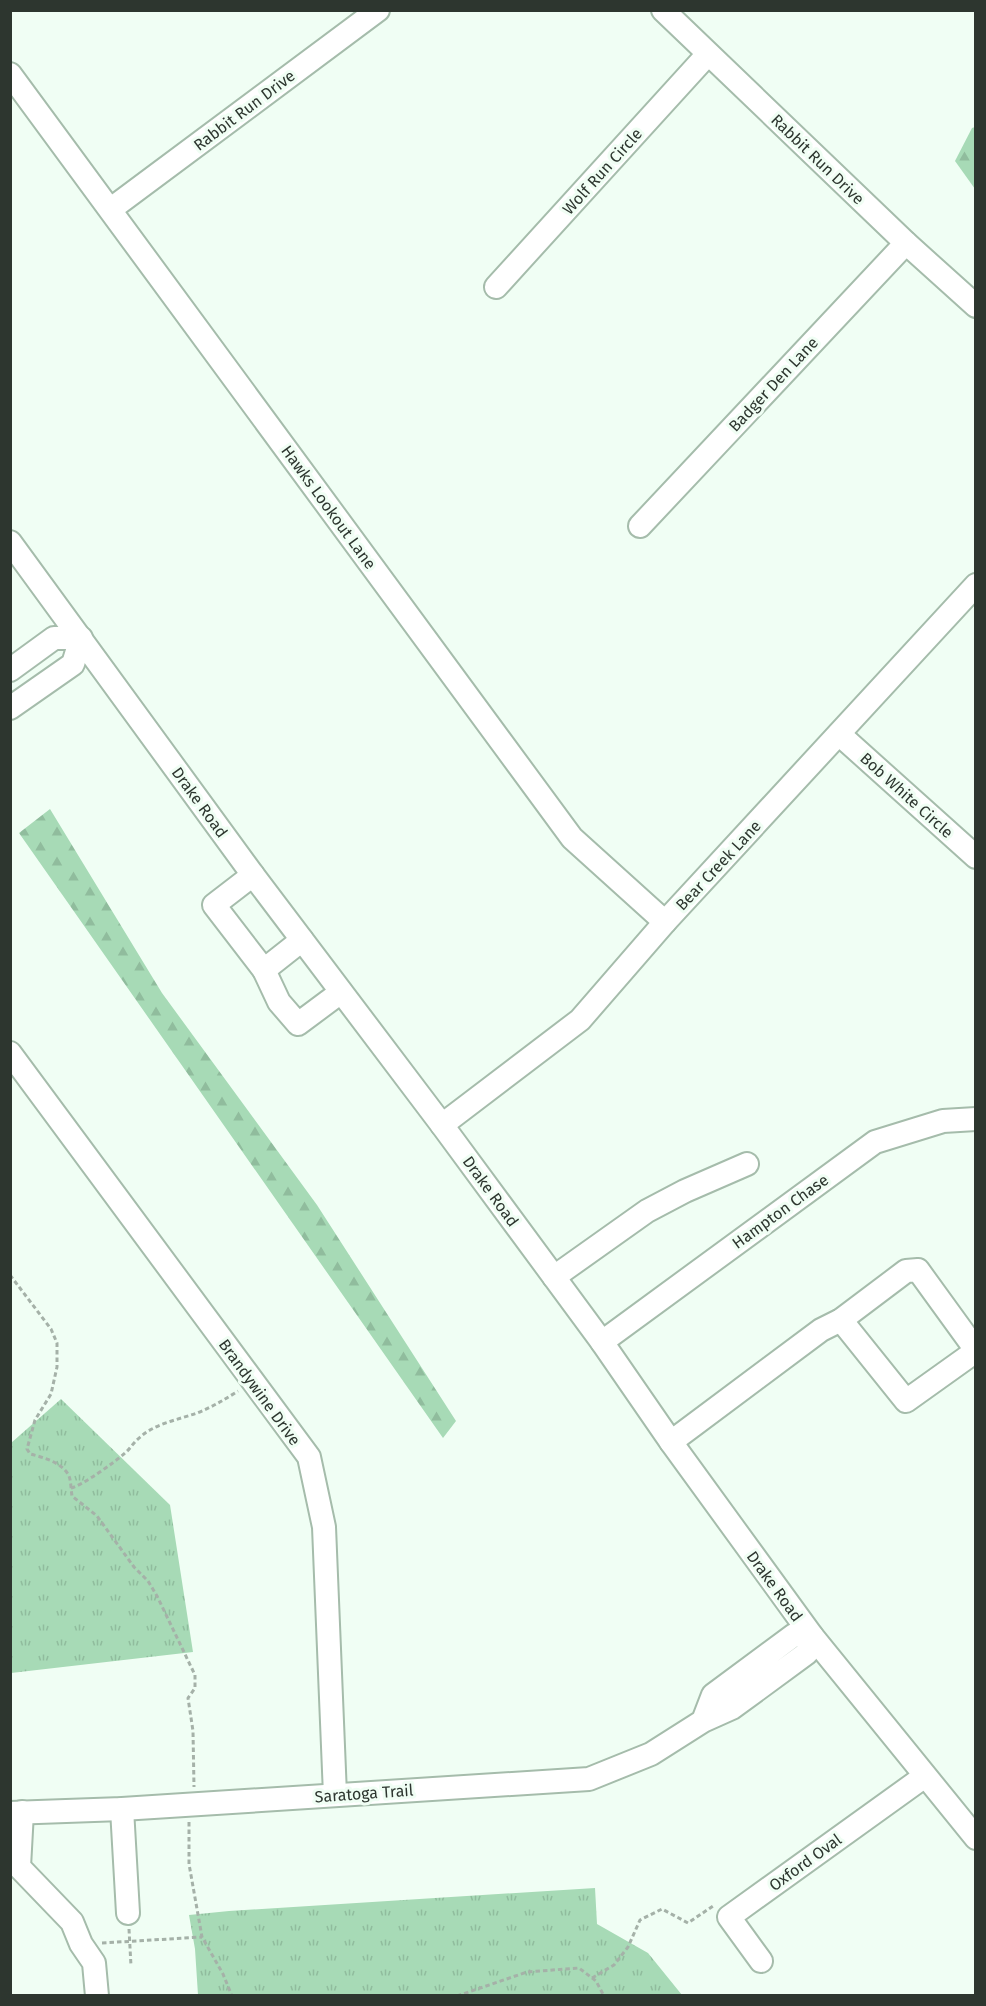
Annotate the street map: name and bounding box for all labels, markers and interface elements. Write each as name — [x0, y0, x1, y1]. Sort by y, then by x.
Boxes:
street label: Rabbit Run Drive — [190, 66, 299, 155]
street label: Rabbit Run Drive — [767, 110, 868, 209]
street label: Wolf Run Circle — [559, 124, 646, 218]
street label: Badger Den Lane — [725, 333, 822, 436]
street label: Hawks Lookout Lane — [277, 442, 380, 573]
street label: Bob White Circle — [856, 749, 957, 842]
street label: Drake Road — [168, 763, 232, 841]
street label: Bear Creek Lane — [672, 816, 765, 914]
street label: Drake Road — [459, 1152, 523, 1230]
street label: Hampton Chase — [729, 1170, 832, 1253]
street label: Brandywine Drive — [215, 1335, 305, 1449]
street label: Drake Road — [743, 1547, 807, 1625]
street label: Saratoga Trail — [314, 1781, 414, 1806]
street label: Oxford Oval — [765, 1830, 845, 1895]

